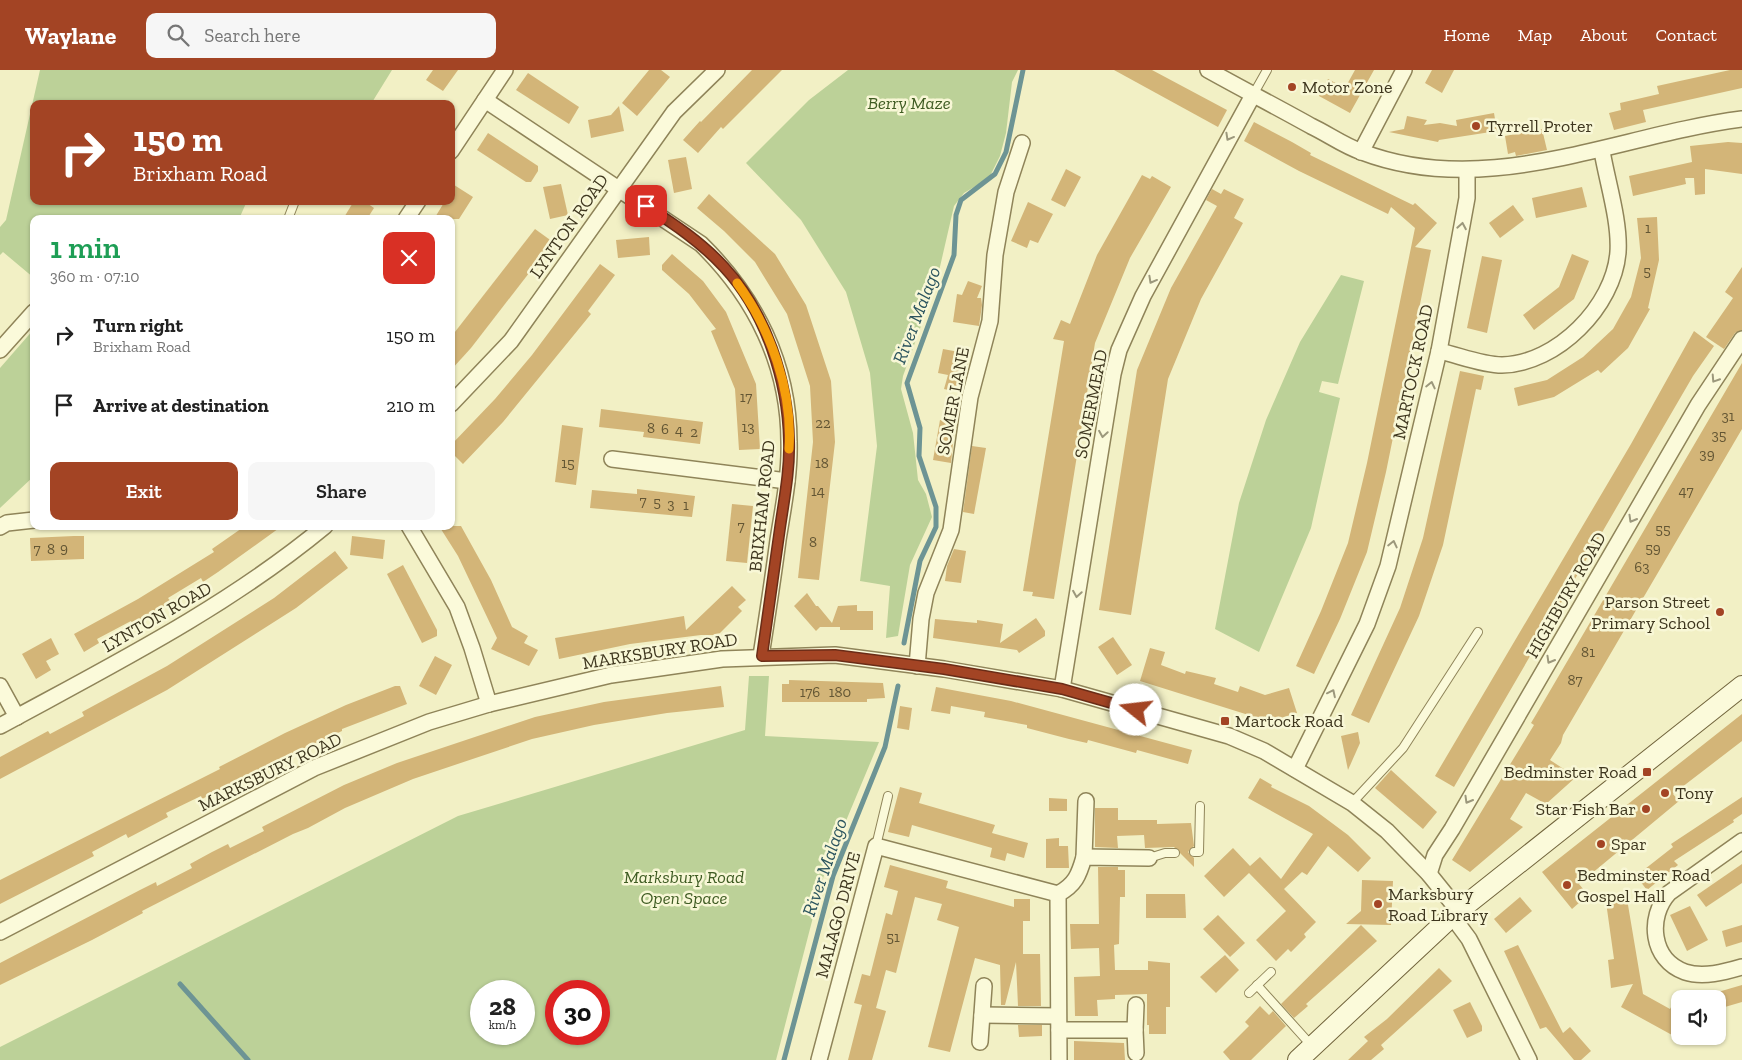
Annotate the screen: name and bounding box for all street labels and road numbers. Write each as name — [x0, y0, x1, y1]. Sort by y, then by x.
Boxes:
street label: LYNTON ROAD — [525, 170, 613, 282]
street label: MARTOCK ROAD — [1388, 302, 1438, 442]
street label: SOMER LANE — [932, 345, 974, 457]
street label: SOMERMEAD — [1070, 347, 1112, 461]
street label: BRIXHAM ROAD — [744, 439, 780, 573]
street label: HIGHBURY ROAD — [1521, 528, 1611, 662]
street label: LYNTON ROAD — [98, 577, 216, 657]
street label: MARKSBURY ROAD — [581, 628, 739, 674]
street label: MARKSBURY ROAD — [195, 728, 345, 816]
street label: MALAGO DRIVE — [811, 849, 865, 981]

